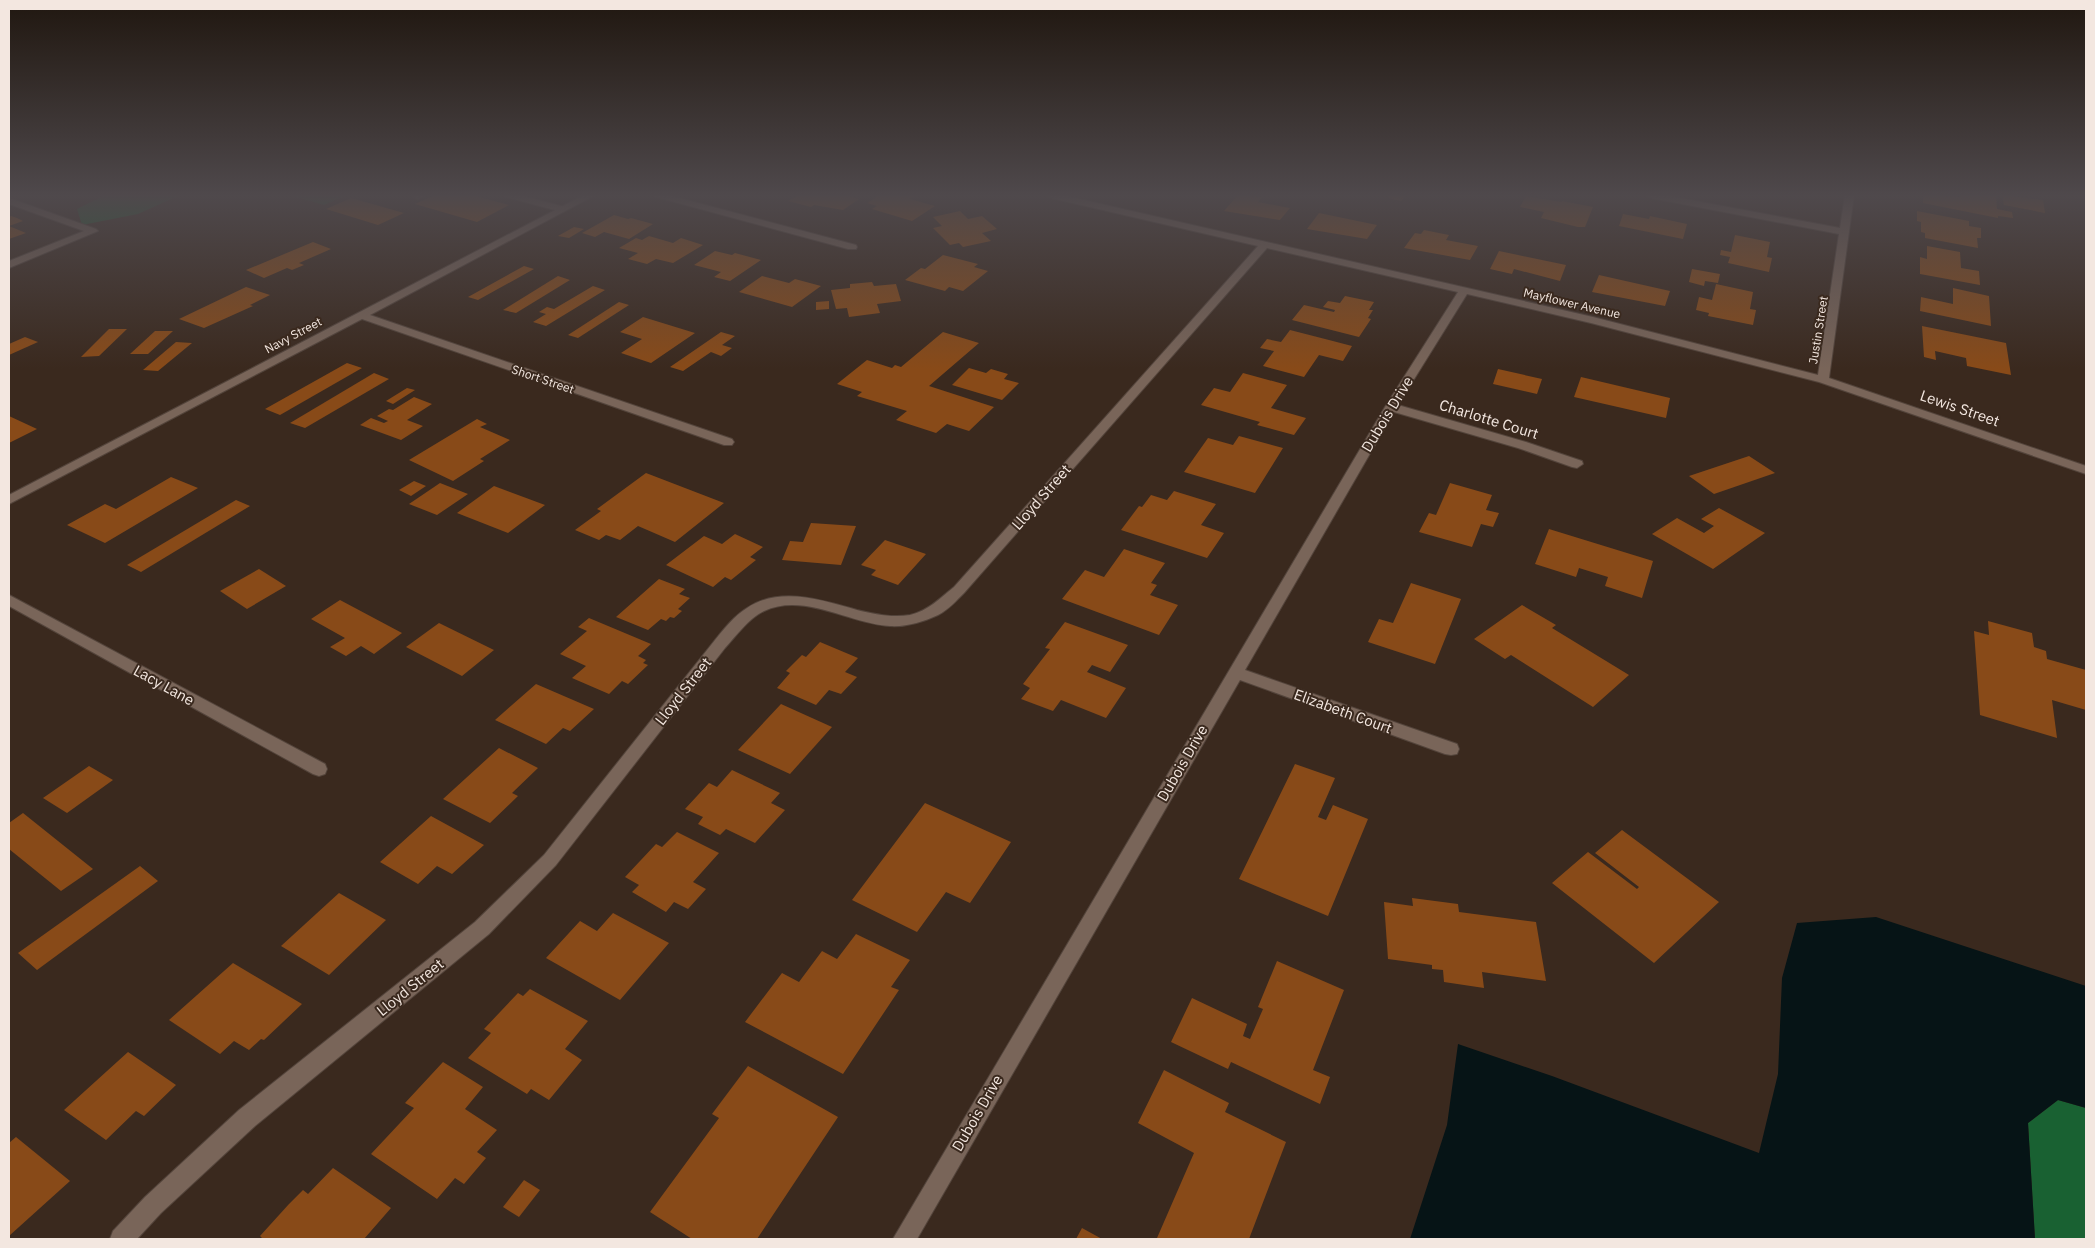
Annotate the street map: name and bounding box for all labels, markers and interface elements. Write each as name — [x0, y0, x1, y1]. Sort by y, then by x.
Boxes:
street label: Mayflower Avenue — [1522, 285, 1622, 322]
street label: Justin Street — [1805, 295, 1831, 365]
street label: Navy Street — [262, 314, 324, 356]
street label: Short Street — [510, 361, 576, 397]
street label: Dubois Drive — [1357, 373, 1417, 455]
street label: Lewis Street — [1918, 386, 2002, 430]
street label: Charlotte Court — [1437, 395, 1541, 443]
street label: Lloyd Street — [1007, 460, 1075, 534]
street label: Lloyd Street — [651, 653, 715, 729]
street label: Lacy Lane — [130, 661, 198, 709]
street label: Elizabeth Court — [1291, 684, 1395, 738]
street label: Dubois Drive — [1152, 721, 1212, 805]
street label: Lloyd Street — [373, 954, 447, 1020]
street label: Dubois Drive — [947, 1071, 1007, 1155]

